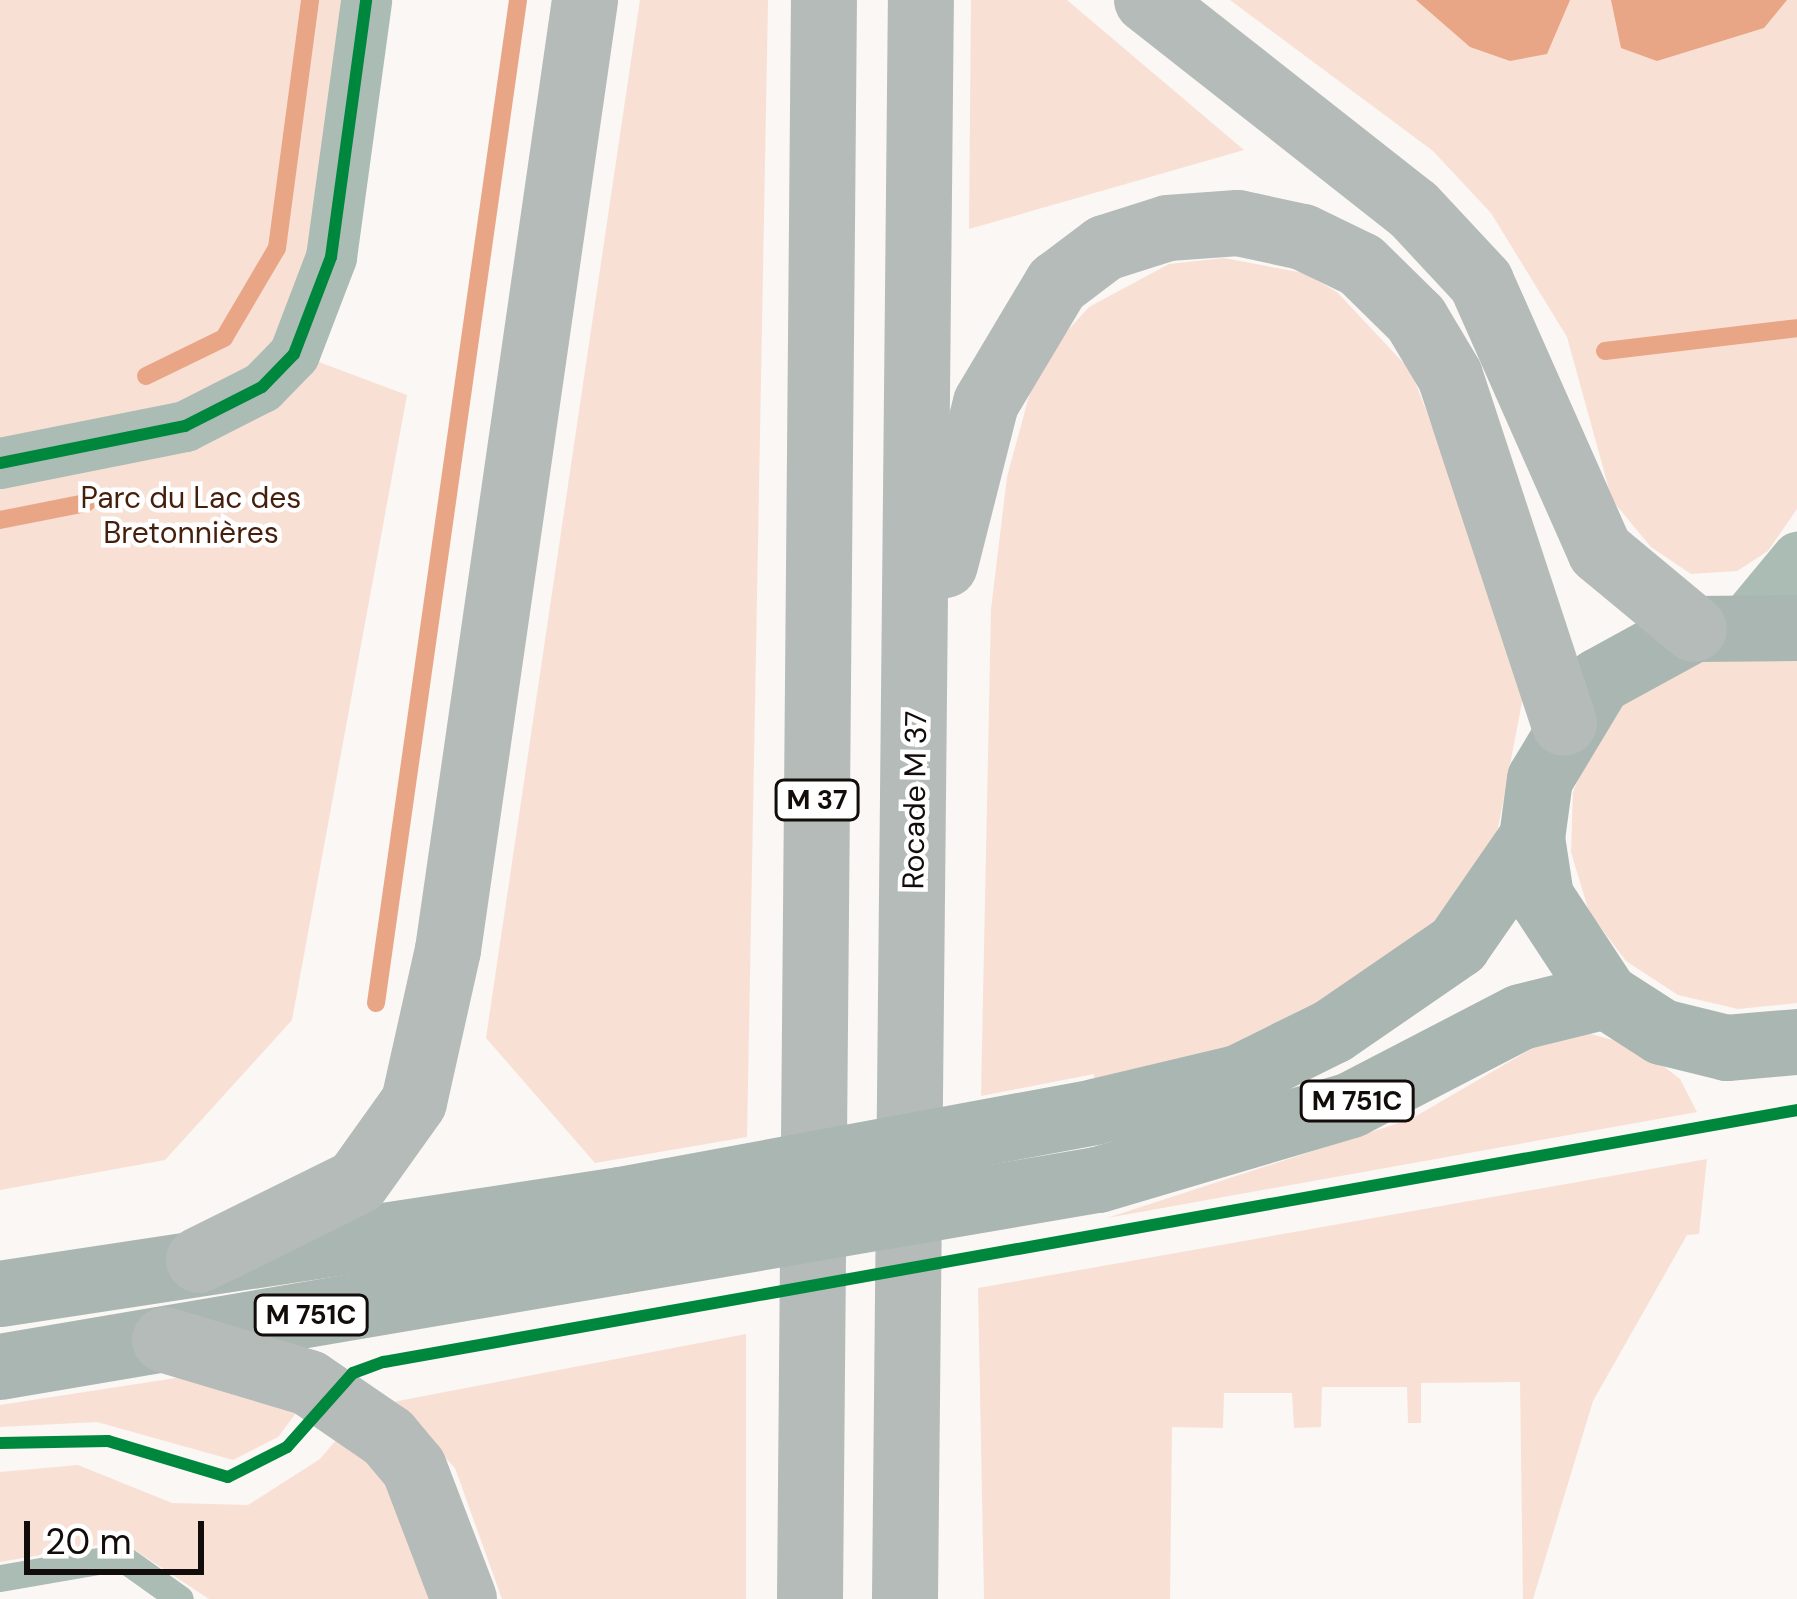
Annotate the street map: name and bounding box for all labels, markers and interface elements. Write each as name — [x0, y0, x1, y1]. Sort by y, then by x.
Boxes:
park label: Parc du Lac des Bretonnières — [81, 480, 301, 550]
street label: Rocade M 37 — [895, 710, 935, 890]
road number: M 37 — [772, 779, 862, 821]
road number: M 751C — [1297, 1080, 1417, 1122]
road number: M 751C — [251, 1294, 371, 1336]
scale bar — [30, 1497, 210, 1571]
text: 20 m — [45, 1518, 132, 1565]

